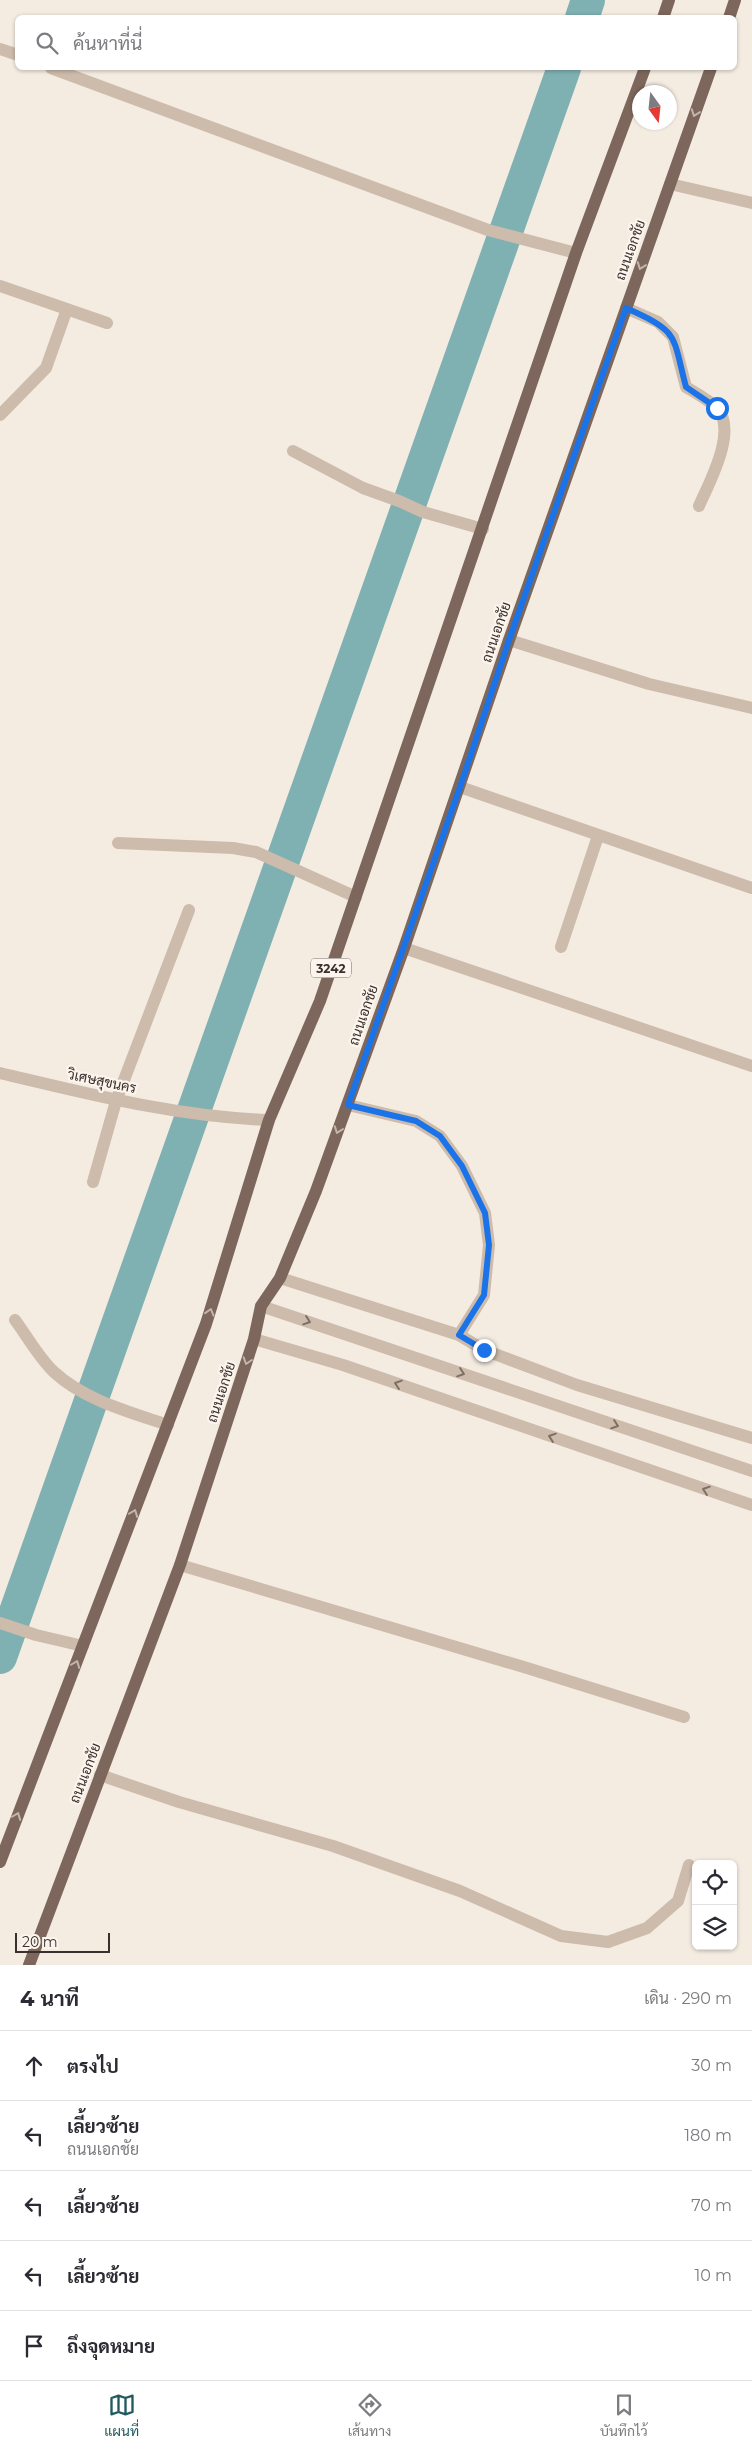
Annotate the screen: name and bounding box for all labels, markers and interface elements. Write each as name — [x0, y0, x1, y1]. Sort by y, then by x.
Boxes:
search box — [15, 15, 737, 70]
icon: search — [33, 29, 61, 57]
text: ค้นหาที่นี่ — [73, 32, 142, 55]
north arrow — [632, 85, 677, 130]
one-way arrow — [691, 109, 701, 117]
street label: ถนนเอกชัย — [611, 217, 649, 283]
one-way arrow — [636, 262, 646, 270]
route start — [706, 397, 729, 420]
street label: ถนนเอกชัย — [477, 599, 515, 665]
road number: 3242 — [311, 958, 351, 978]
street label: ถนนเอกชัย — [344, 982, 382, 1048]
street label: วิเศษสุขนคร — [65, 1065, 138, 1098]
one-way arrow — [334, 1125, 344, 1134]
one-way arrow — [204, 1308, 214, 1316]
one-way arrow — [302, 1316, 311, 1326]
route end — [473, 1339, 496, 1362]
one-way arrow — [242, 1356, 252, 1365]
street label: ถนนเอกชัย — [203, 1359, 239, 1425]
one-way arrow — [456, 1367, 465, 1377]
one-way arrow — [395, 1380, 403, 1390]
one-way arrow — [610, 1419, 619, 1429]
one-way arrow — [548, 1433, 557, 1443]
one-way arrow — [702, 1486, 711, 1496]
one-way arrow — [128, 1509, 138, 1518]
one-way arrow — [70, 1661, 80, 1669]
street label: ถนนเอกชัย — [65, 1740, 105, 1806]
one-way arrow — [11, 1812, 22, 1821]
map controls — [692, 1860, 737, 1950]
button: locate — [692, 1860, 737, 1905]
button: layers — [692, 1905, 737, 1950]
scale bar — [15, 1930, 110, 1953]
text: 20 m — [22, 1933, 58, 1951]
text: 4 นาที — [20, 1986, 79, 2011]
text: เดิน · 290 m — [644, 1989, 732, 2008]
icon: ahead — [20, 2052, 48, 2080]
text: ตรงไป — [67, 2055, 119, 2078]
text: 30 m — [691, 2056, 732, 2075]
text: เลี้ยวซ้าย — [67, 2115, 139, 2138]
icon: left — [20, 2122, 48, 2150]
text: 180 m — [684, 2126, 732, 2145]
text: ถนนเอกชัย — [67, 2140, 139, 2159]
icon: left — [20, 2192, 48, 2220]
text: เลี้ยวซ้าย — [67, 2195, 139, 2218]
text: 70 m — [691, 2196, 732, 2215]
icon: left — [20, 2262, 48, 2290]
text: เลี้ยวซ้าย — [67, 2265, 139, 2288]
text: 10 m — [694, 2266, 732, 2285]
icon: arrive — [20, 2332, 48, 2360]
text: ถึงจุดหมาย — [67, 2335, 155, 2358]
tab: แผนที่ — [104, 2391, 139, 2440]
tab: เส้นทาง — [348, 2391, 391, 2440]
tab: บันทึกไว้ — [600, 2391, 648, 2440]

